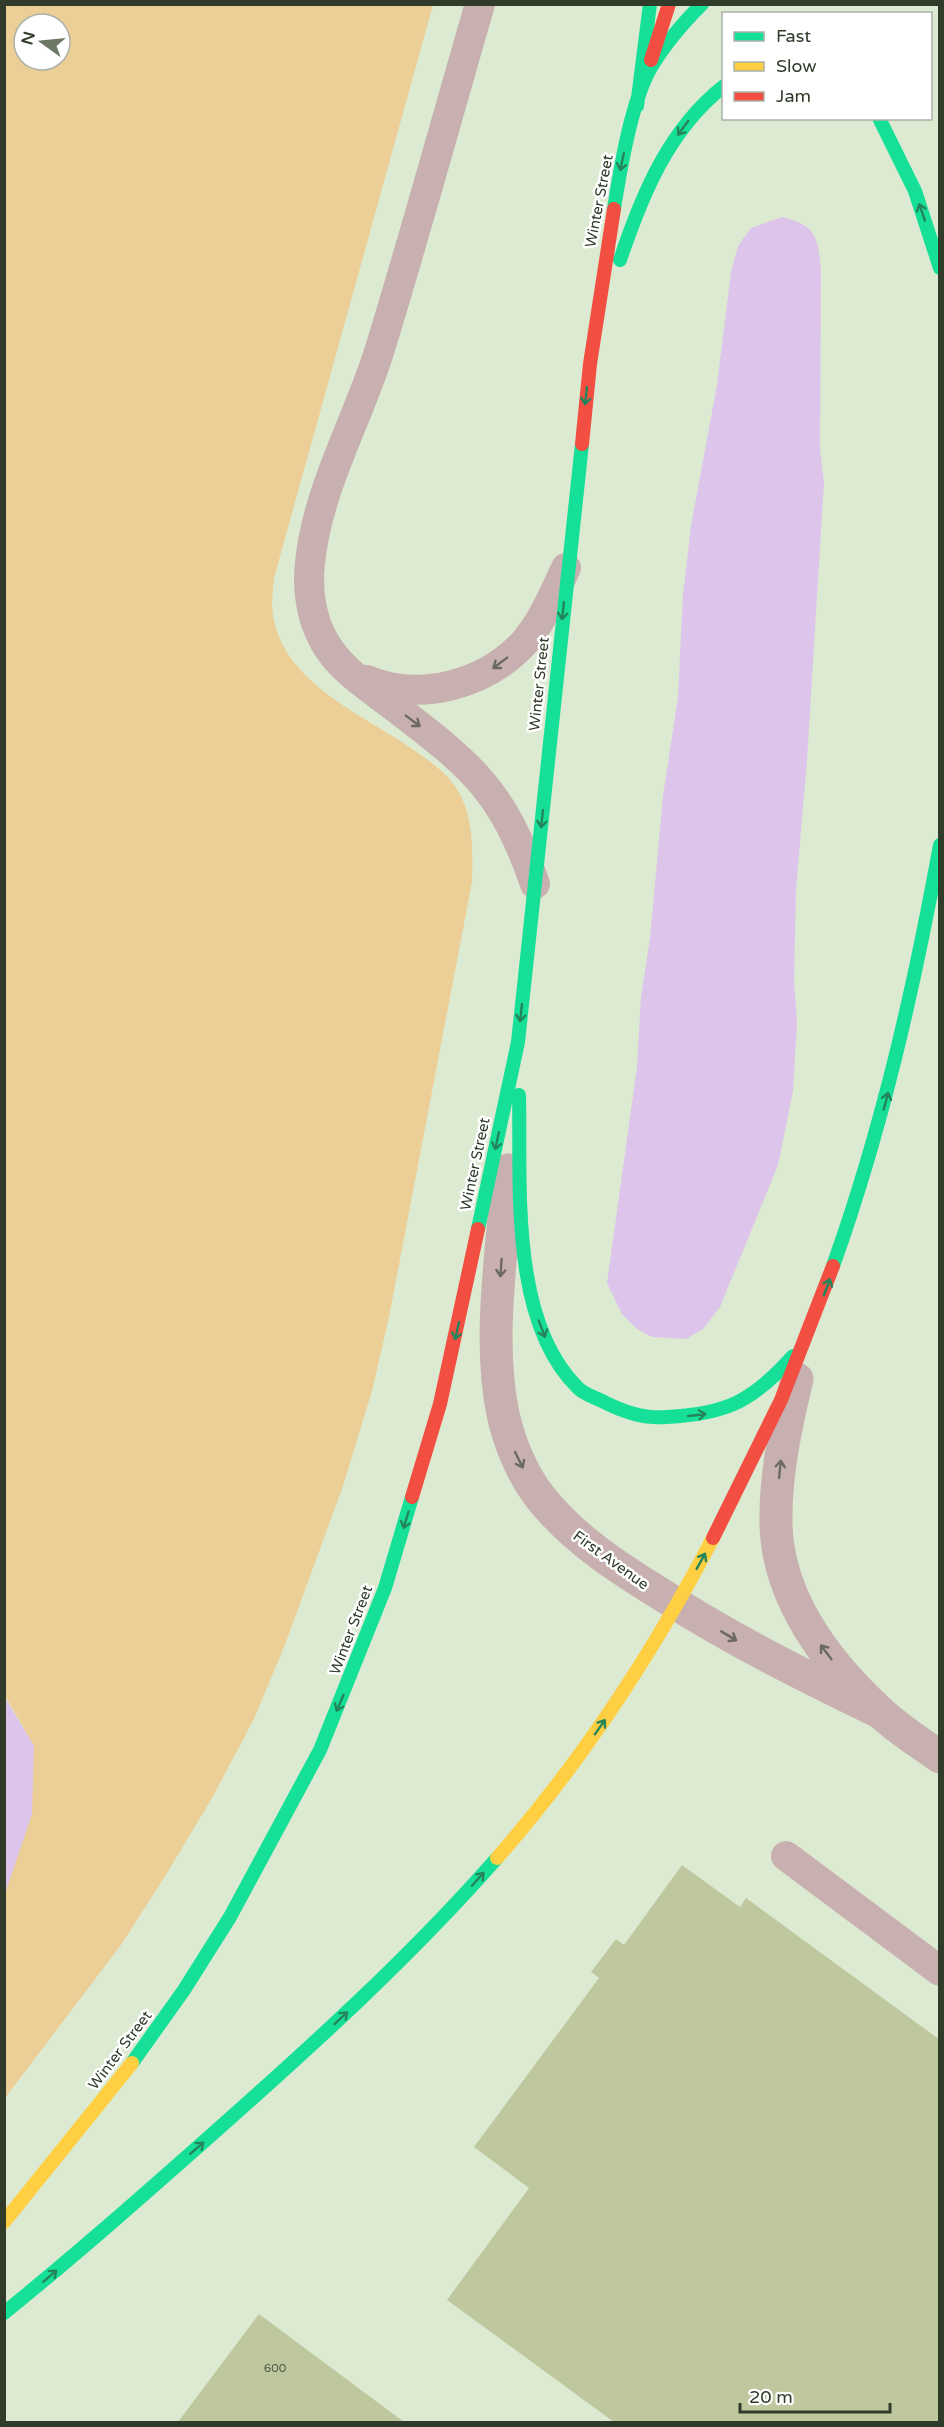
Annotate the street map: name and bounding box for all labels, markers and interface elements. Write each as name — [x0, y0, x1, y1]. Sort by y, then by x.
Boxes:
north arrow — [12, 12, 72, 72]
legend — [722, 12, 932, 120]
text: Fast — [776, 25, 811, 47]
text: N — [17, 30, 40, 47]
text: Slow — [776, 55, 817, 77]
text: Jam — [776, 85, 811, 107]
one-way arrow — [677, 120, 689, 136]
one-way arrow — [616, 152, 627, 172]
street label: Winter Street — [581, 153, 617, 249]
one-way arrow — [916, 203, 927, 222]
one-way arrow — [580, 386, 591, 406]
one-way arrow — [557, 601, 568, 621]
street label: Winter Street — [525, 636, 553, 732]
one-way arrow — [492, 656, 508, 669]
one-way arrow — [405, 715, 421, 727]
one-way arrow — [536, 808, 547, 828]
one-way arrow — [515, 1002, 526, 1022]
one-way arrow — [880, 1092, 892, 1111]
street label: Winter Street — [456, 1116, 494, 1212]
one-way arrow — [491, 1130, 502, 1150]
one-way arrow — [495, 1258, 506, 1278]
one-way arrow — [822, 1278, 833, 1297]
one-way arrow — [537, 1319, 548, 1338]
one-way arrow — [450, 1322, 462, 1341]
one-way arrow — [686, 1409, 706, 1420]
one-way arrow — [513, 1450, 525, 1468]
one-way arrow — [775, 1460, 786, 1480]
one-way arrow — [400, 1510, 411, 1529]
street label: First Avenue — [570, 1527, 652, 1593]
one-way arrow — [696, 1552, 707, 1570]
street label: Winter Street — [326, 1582, 376, 1677]
one-way arrow — [720, 1630, 737, 1642]
one-way arrow — [820, 1645, 833, 1661]
one-way arrow — [334, 1693, 345, 1712]
one-way arrow — [594, 1720, 606, 1736]
one-way arrow — [471, 1872, 485, 1887]
street label: Winter Street — [84, 2007, 156, 2093]
one-way arrow — [334, 2011, 349, 2025]
one-way arrow — [189, 2141, 204, 2155]
one-way arrow — [42, 2269, 57, 2283]
house number: 600 — [264, 2361, 287, 2375]
scale bar — [740, 2376, 890, 2414]
text: 20 m — [749, 2386, 793, 2408]

